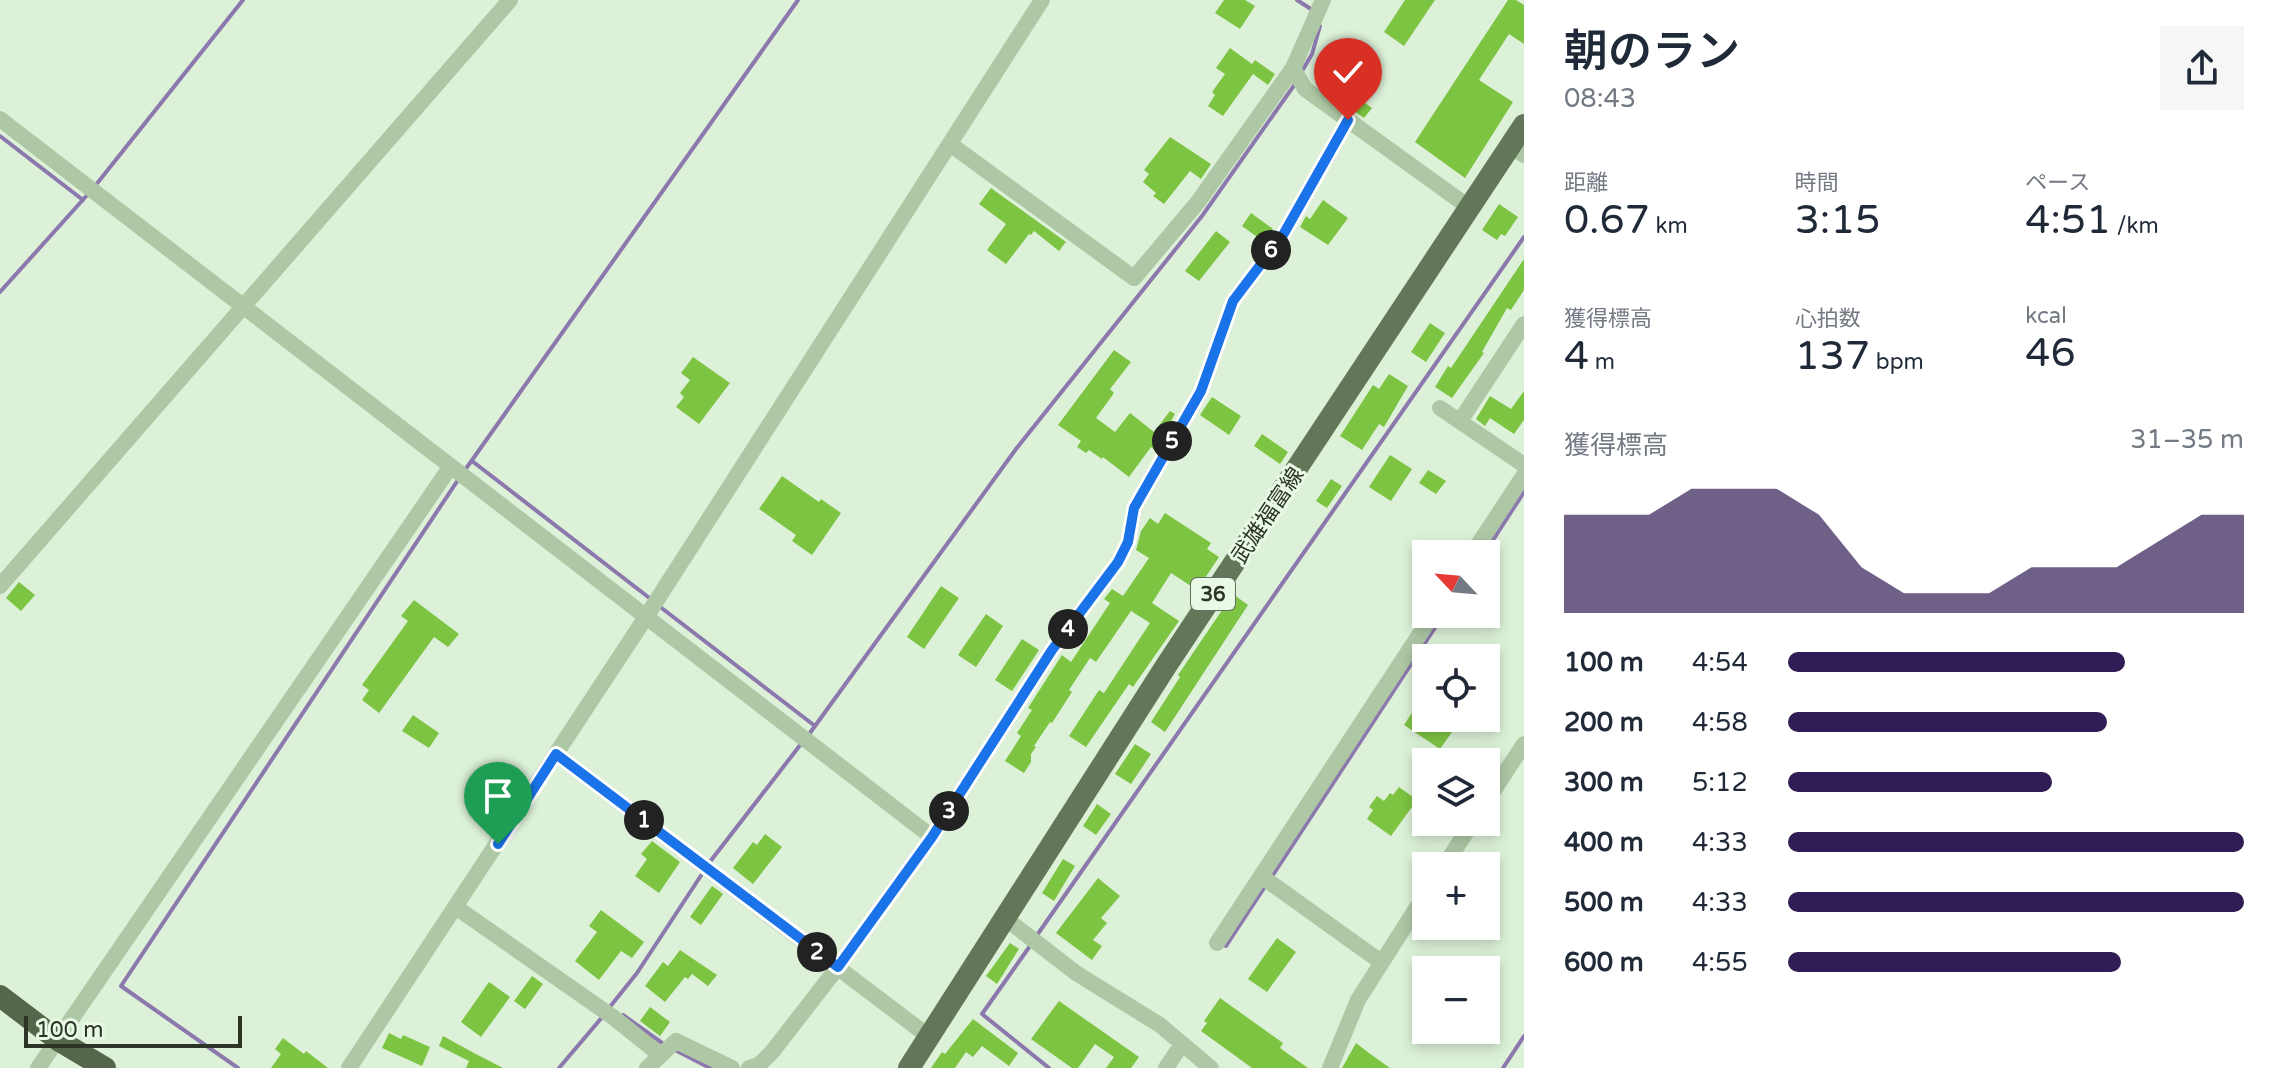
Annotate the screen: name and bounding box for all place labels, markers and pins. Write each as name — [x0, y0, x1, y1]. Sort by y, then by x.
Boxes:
pin — [1314, 38, 1382, 120]
pin: 6 — [1251, 230, 1291, 270]
pin: 5 — [1152, 421, 1192, 461]
pin: 4 — [1048, 609, 1088, 649]
pin — [464, 762, 532, 844]
pin: 3 — [929, 791, 969, 831]
pin: 1 — [624, 800, 664, 840]
pin: 2 — [797, 932, 837, 972]

